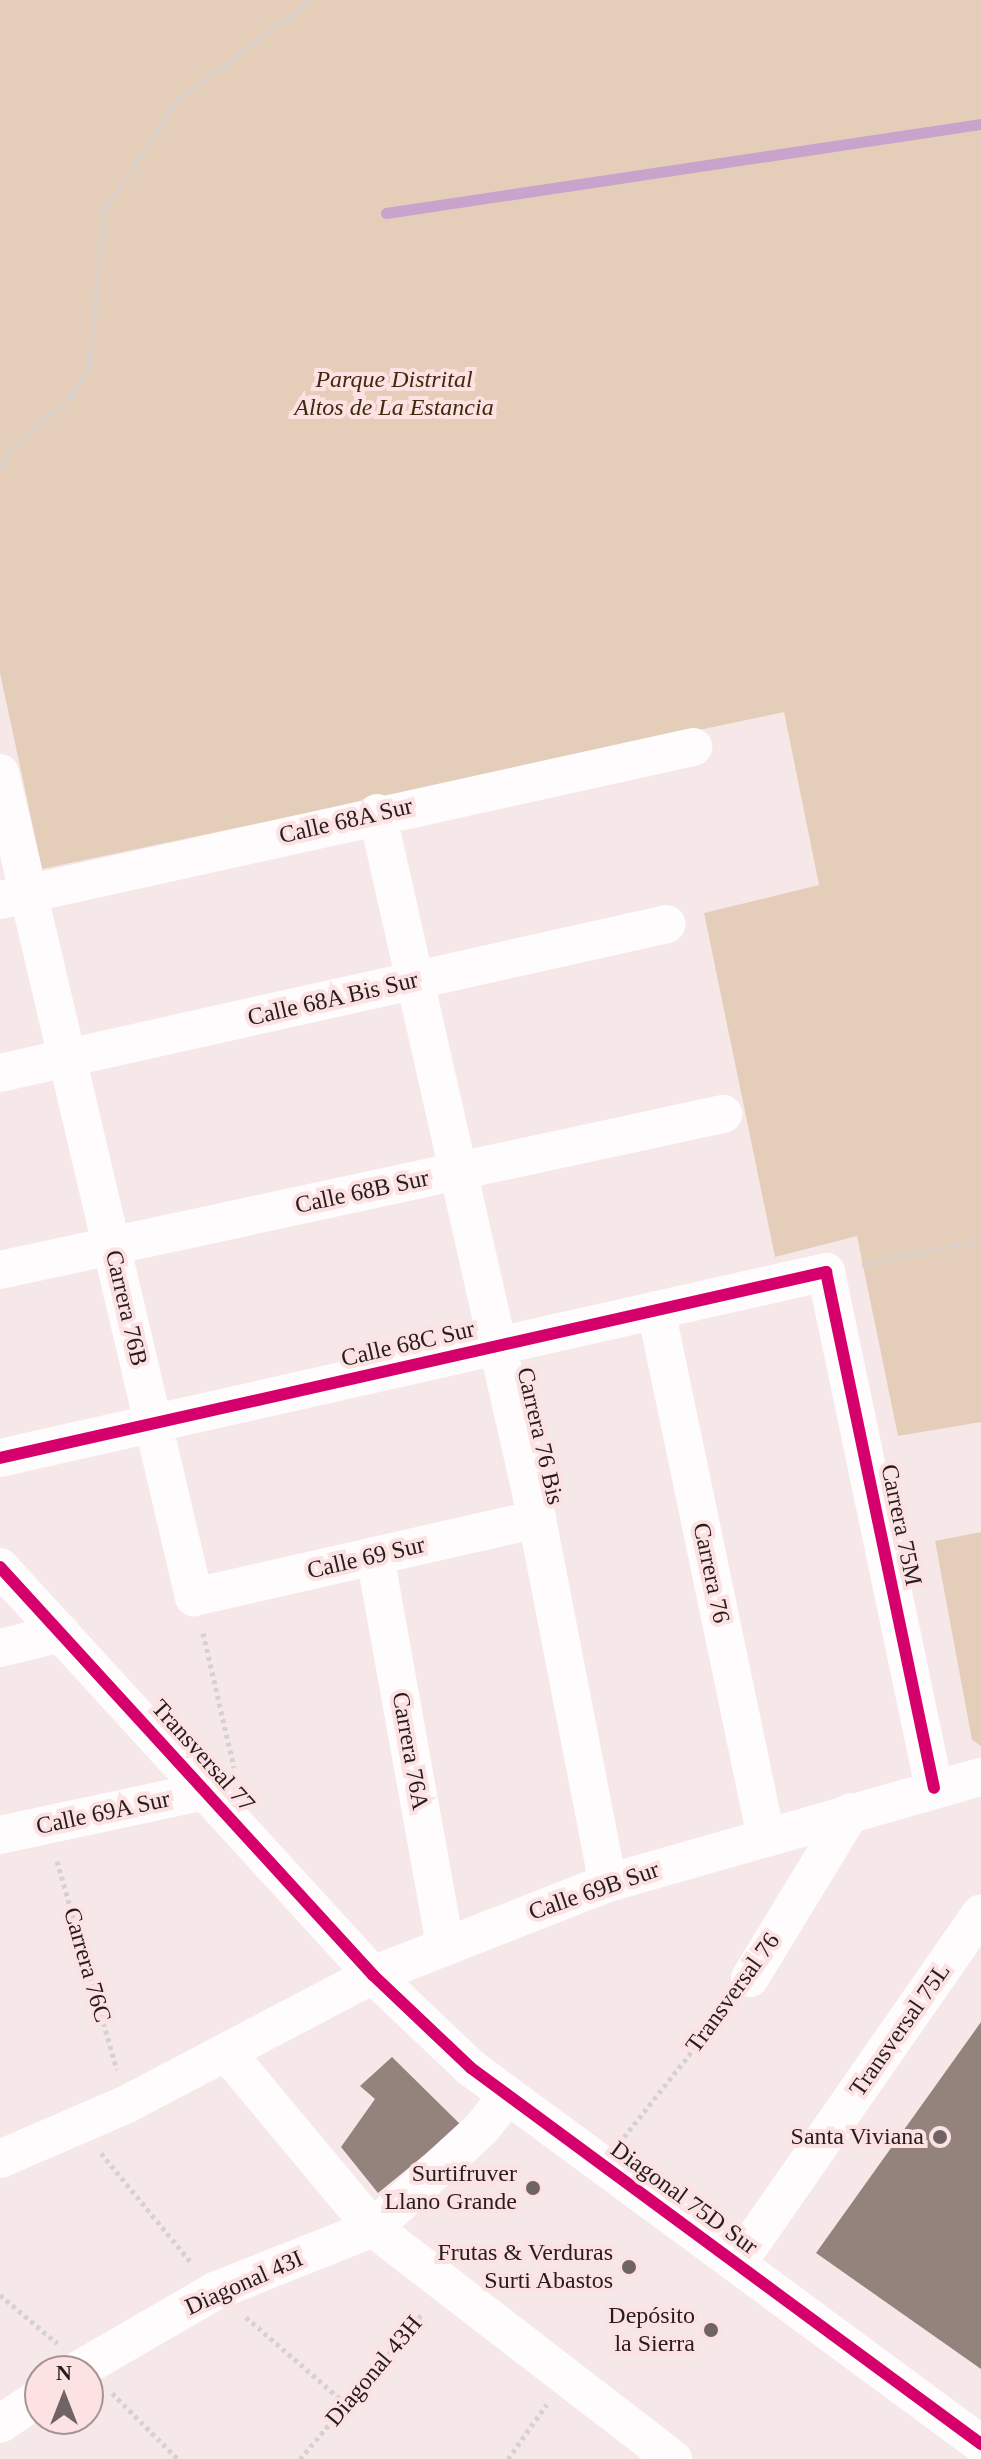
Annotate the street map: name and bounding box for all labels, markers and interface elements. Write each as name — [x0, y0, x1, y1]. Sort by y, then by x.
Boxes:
park label: Parque Distrital Altos de La Estancia — [294, 366, 494, 422]
street label: Calle 68A Sur — [276, 792, 416, 850]
street label: Calle 68A Bis Sur — [244, 965, 422, 1033]
street label: Calle 68B Sur — [292, 1164, 432, 1220]
street label: Carrera 76B — [99, 1247, 153, 1369]
street label: Calle 68C Sur — [339, 1315, 477, 1373]
street label: Carrera 76 Bis — [510, 1365, 570, 1507]
street label: Carrera 75M — [874, 1462, 928, 1588]
street label: Carrera 76 — [686, 1520, 736, 1626]
street label: Calle 69 Sur — [304, 1530, 428, 1586]
street label: Carrera 76A — [385, 1690, 435, 1812]
street label: Transversal 77 — [145, 1694, 261, 1818]
street label: Calle 69A Sur — [33, 1785, 173, 1841]
street label: Calle 69B Sur — [525, 1855, 663, 1927]
street label: Carrera 76C — [57, 1904, 117, 2026]
street label: Transversal 76 — [680, 1927, 786, 2059]
street label: Transversal 75L — [844, 1958, 956, 2102]
place label: Santa Viviana — [790, 2123, 924, 2151]
marker: Santa Viviana — [931, 2128, 949, 2146]
street label: Diagonal 75D Sur — [605, 2135, 763, 2261]
place label: Surtifruver Llano Grande — [384, 2160, 517, 2216]
marker: Surtifruver Llano Grande — [524, 2179, 542, 2197]
place label: Frutas & Verduras Surti Abastos — [437, 2239, 613, 2295]
street label: Diagonal 43I — [181, 2244, 307, 2322]
marker: Frutas & Verduras Surti Abastos — [620, 2258, 638, 2276]
place label: Depósito la Sierra — [608, 2302, 695, 2358]
street label: Diagonal 43H — [319, 2310, 429, 2432]
marker: Depósito la Sierra — [702, 2321, 720, 2339]
north arrow — [24, 2355, 104, 2435]
text: N — [56, 2360, 72, 2385]

